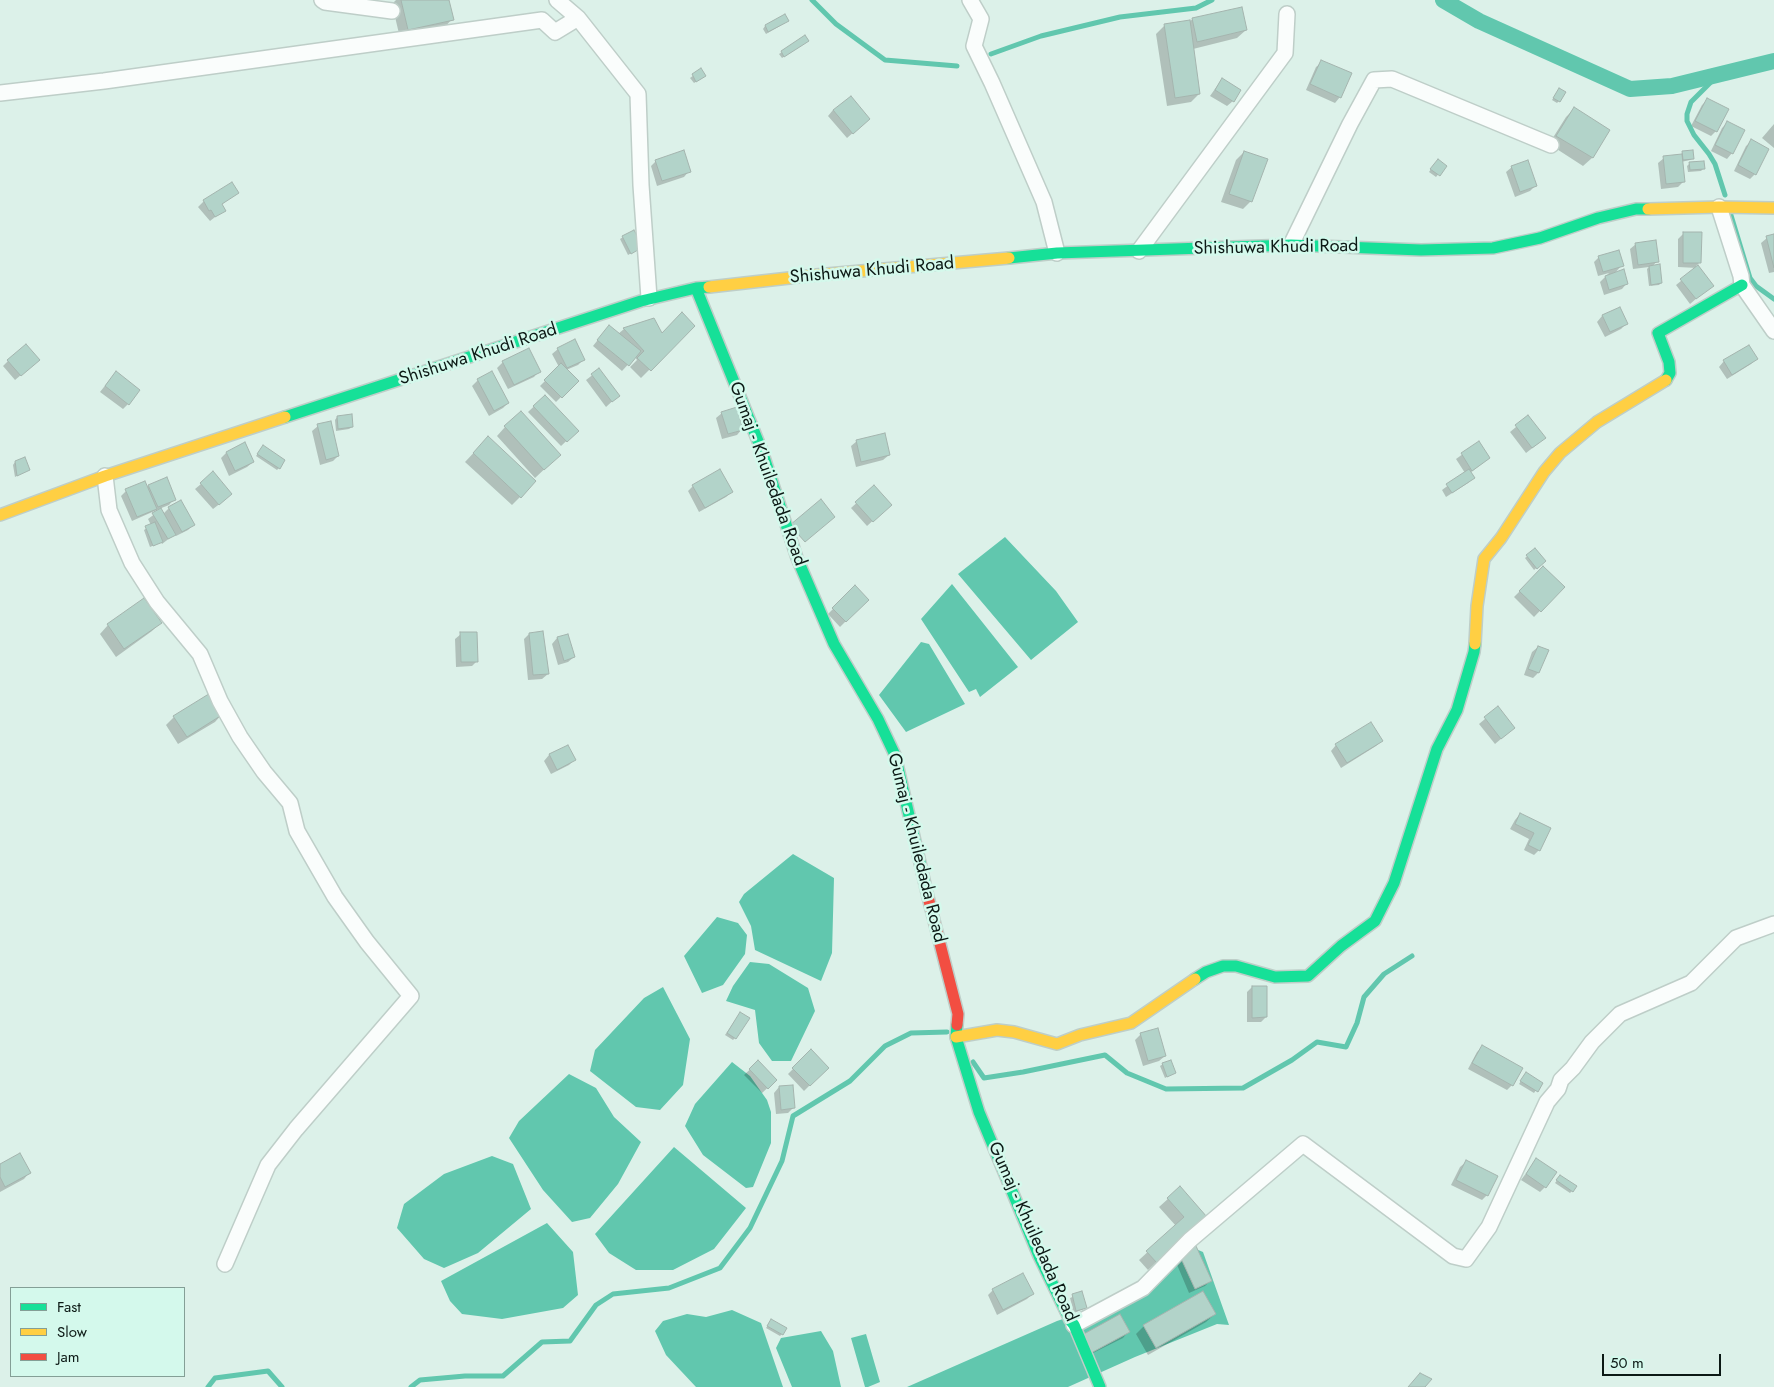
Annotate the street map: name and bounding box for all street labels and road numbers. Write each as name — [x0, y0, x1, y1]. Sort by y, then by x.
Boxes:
street label: Shishuwa Khudi Road — [1193, 236, 1359, 260]
street label: Shishuwa Khudi Road — [789, 253, 955, 289]
street label: Shishuwa Khudi Road — [396, 319, 560, 391]
street label: Gumaj - Khuiledada Road — [724, 379, 810, 569]
street label: Gumaj - Khuiledada Road — [882, 751, 950, 945]
street label: Gumaj - Khuiledada Road — [983, 1139, 1081, 1325]

